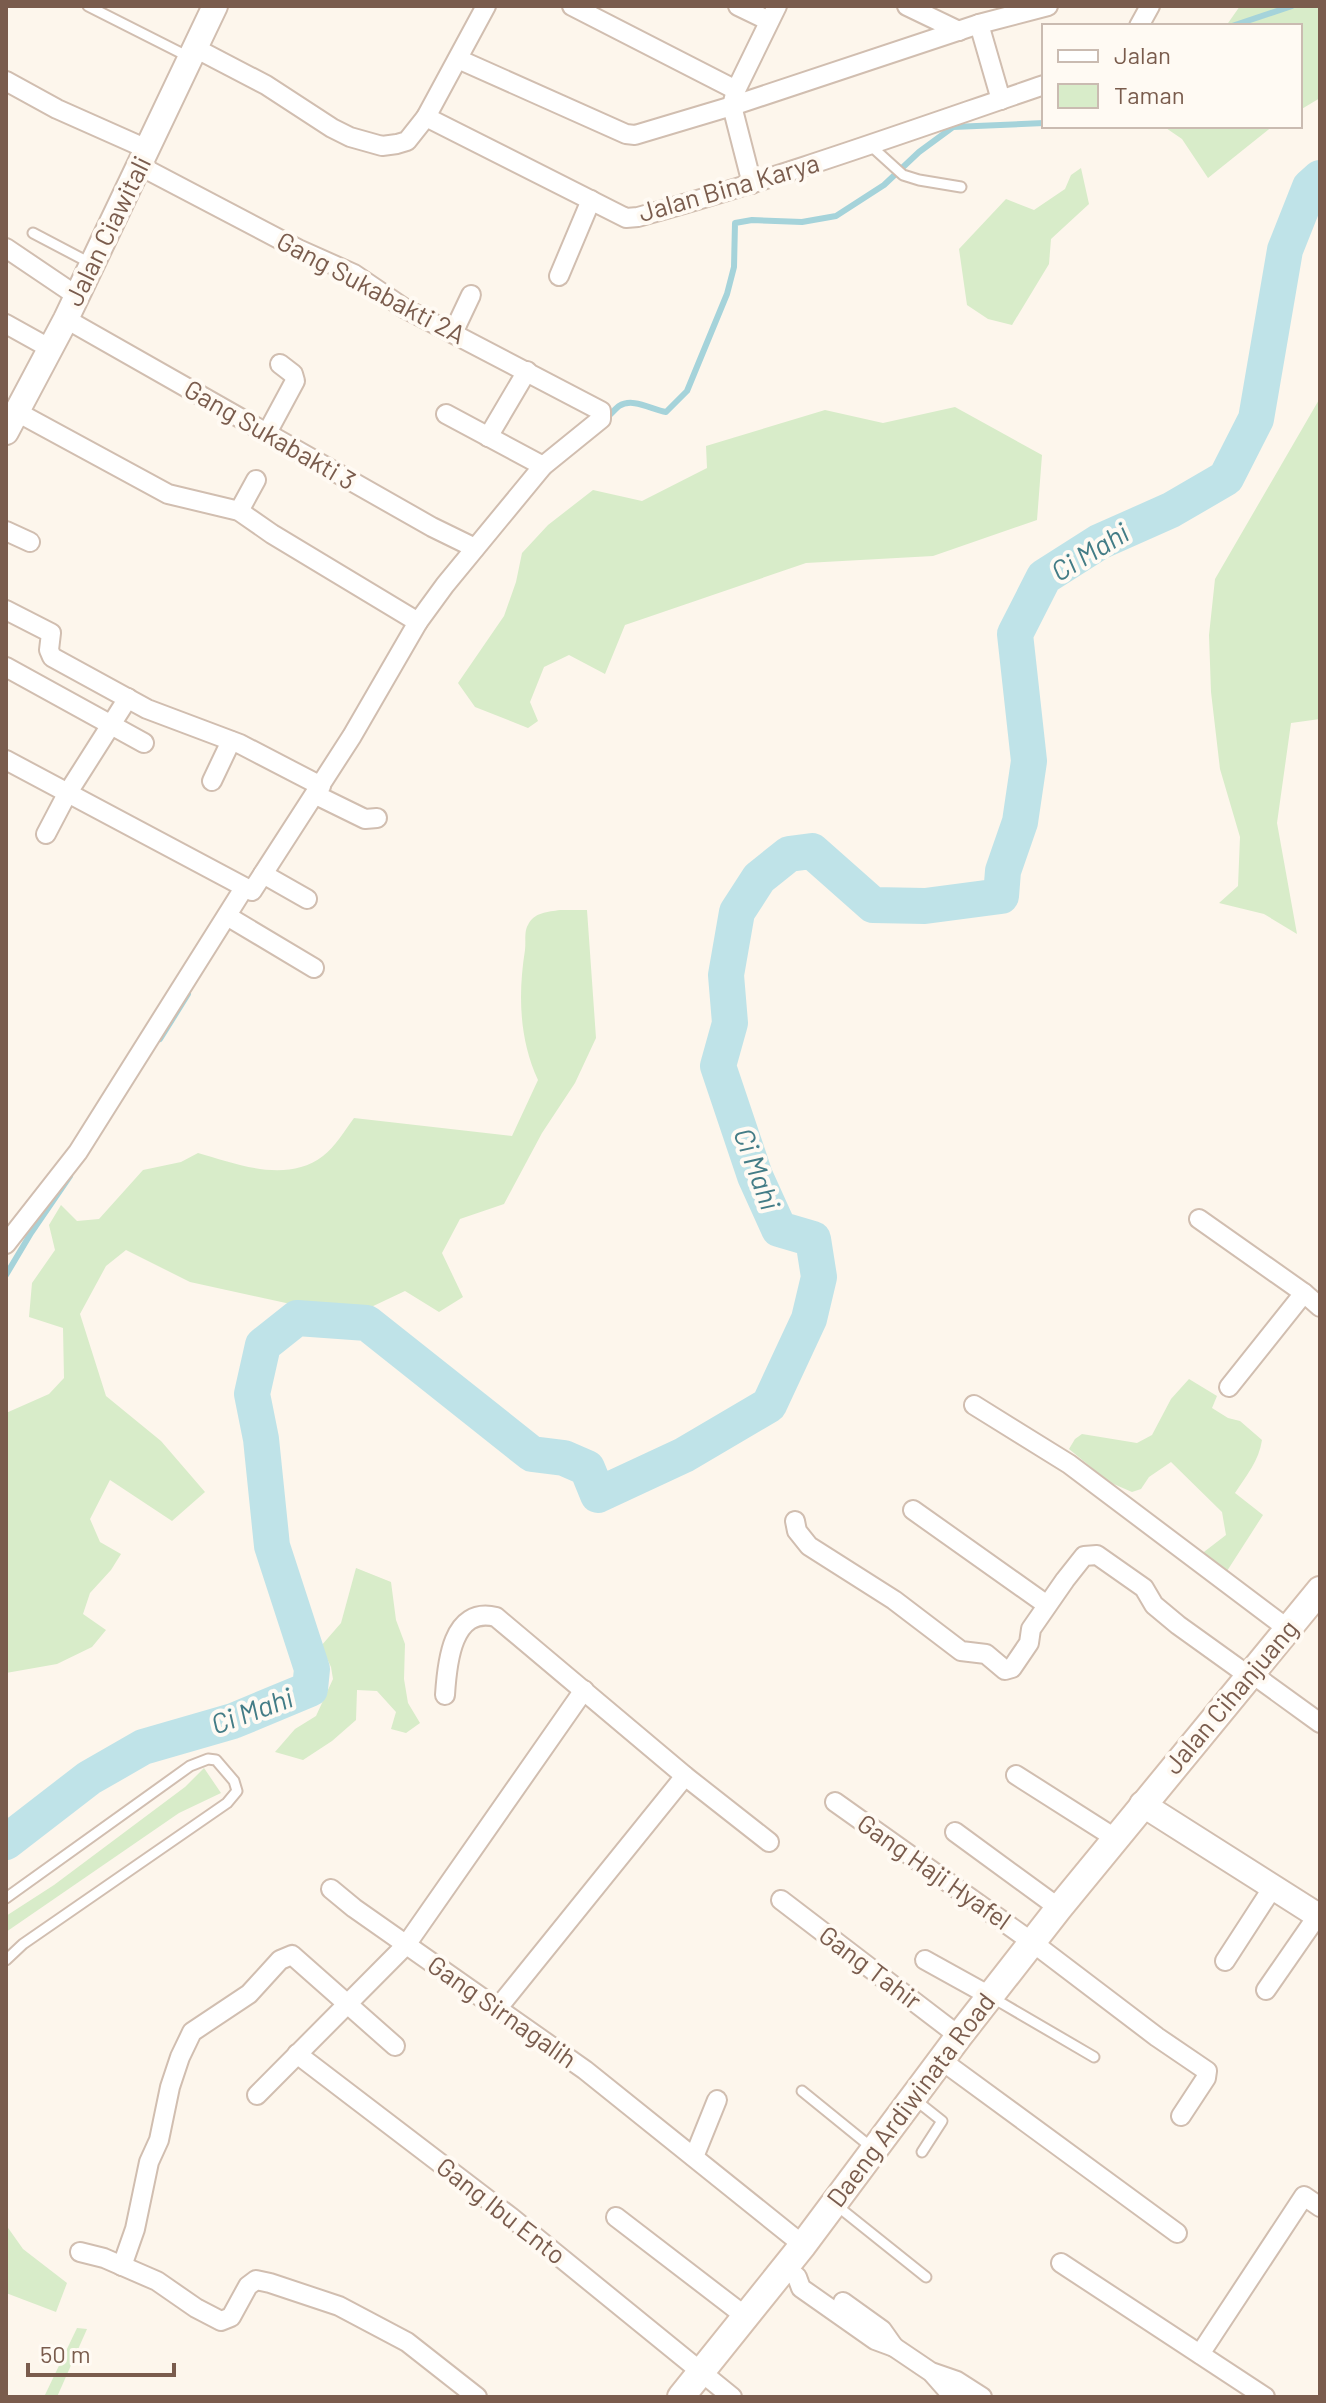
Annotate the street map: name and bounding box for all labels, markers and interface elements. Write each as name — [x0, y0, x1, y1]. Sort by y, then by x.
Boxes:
legend — [1042, 24, 1302, 128]
text: Jalan — [1114, 40, 1171, 69]
text: Taman — [1114, 80, 1185, 109]
street label: Jalan Bina Karya — [635, 146, 823, 227]
street label: Jalan Ciawitali — [57, 150, 156, 310]
street label: Gang Sukabakti 2A — [272, 224, 471, 349]
street label: Gang Sukabakti 3 — [180, 372, 362, 495]
water label: Ci Mahi — [1044, 515, 1135, 588]
water label: Ci Mahi — [727, 1123, 788, 1214]
street label: Jalan Cihanjuang — [1156, 1613, 1303, 1780]
water label: Ci Mahi — [206, 1680, 297, 1741]
street label: Gang Haji Hyafel — [852, 1806, 1018, 1935]
street label: Gang Tahir — [814, 1918, 929, 2016]
street label: Gang Sirnagalih — [422, 1948, 583, 2074]
street label: Daeng Ardiwinata Road — [819, 1986, 1000, 2212]
street label: Gang Ibu Ento — [431, 2150, 573, 2270]
scale bar — [28, 2327, 174, 2377]
text: 50 m — [40, 2339, 91, 2368]

